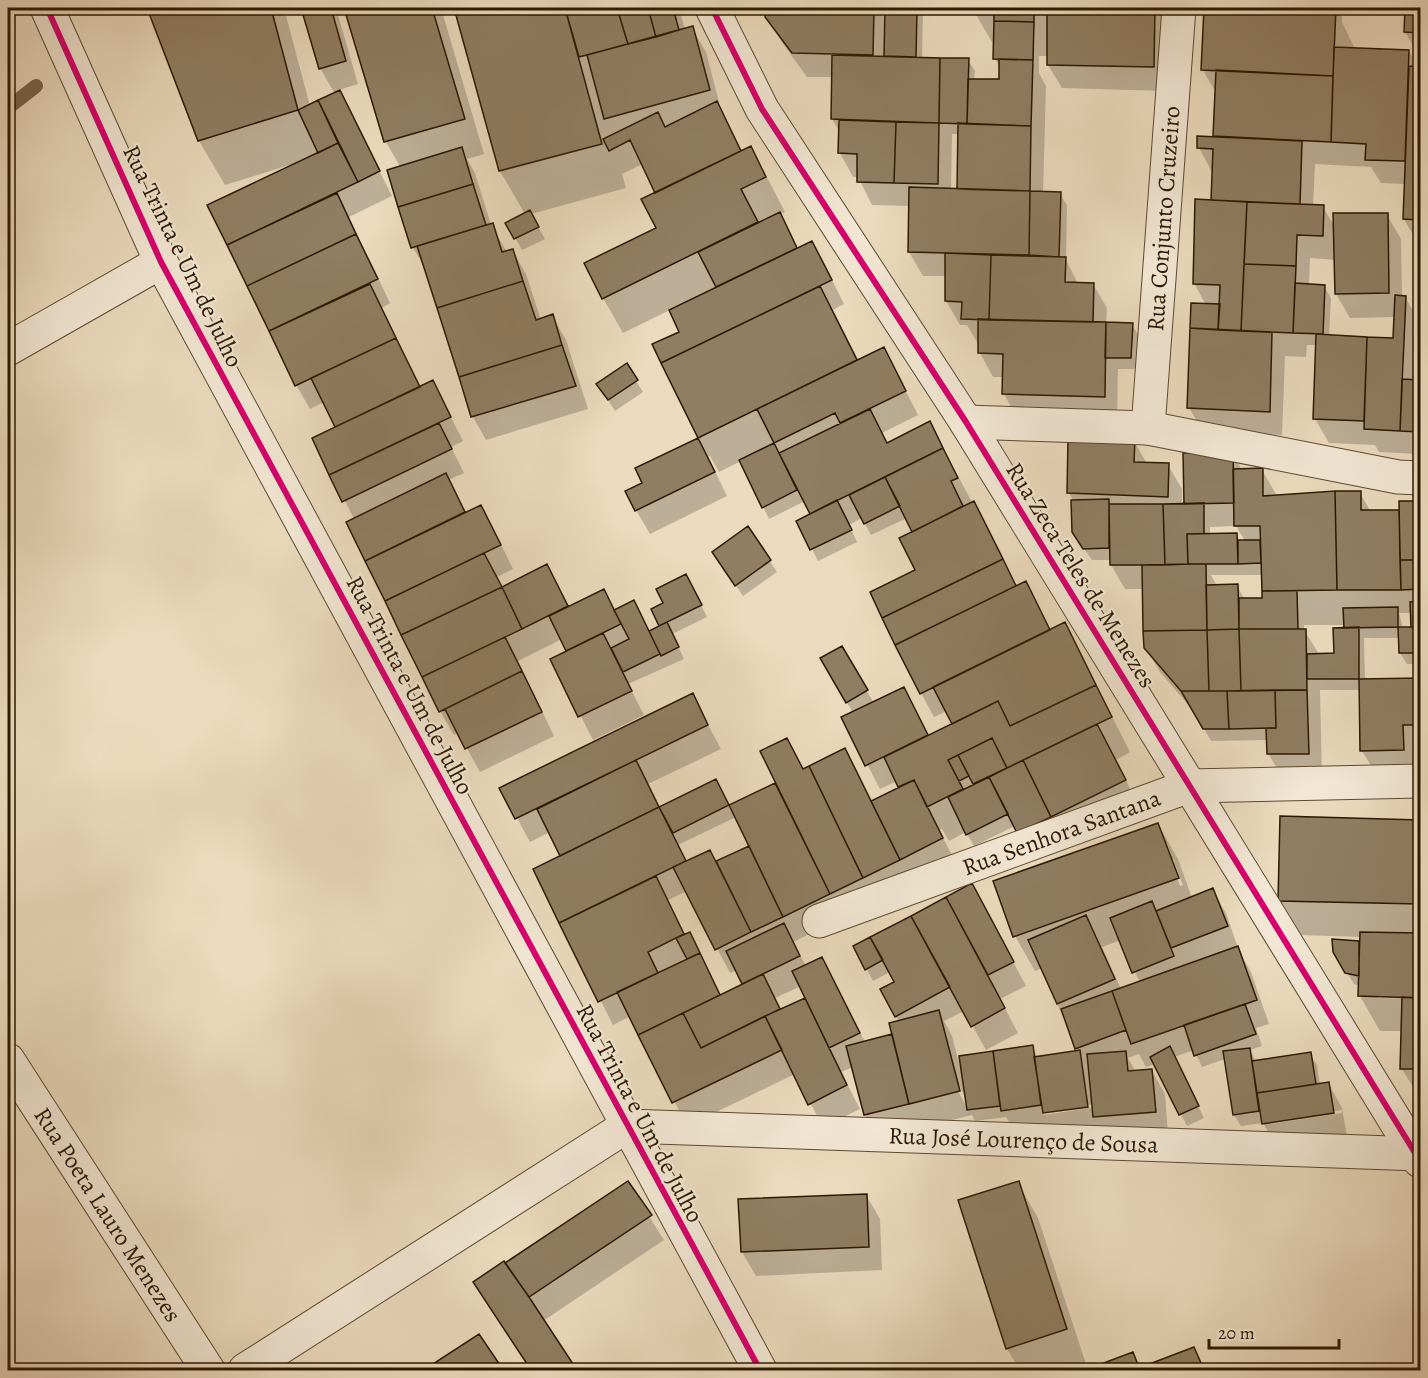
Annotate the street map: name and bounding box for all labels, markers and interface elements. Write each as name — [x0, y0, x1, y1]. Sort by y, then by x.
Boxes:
street label: Rua Conjunto Cruzeiro — [1139, 105, 1188, 332]
street label: Rua Trinta e Um de Julho — [115, 140, 251, 372]
street label: Rua Zeca Teles de Menezes — [998, 456, 1164, 694]
street label: Rua Trinta e Um de Julho — [339, 570, 481, 800]
street label: Rua Senhora Santana — [958, 781, 1166, 883]
street label: Rua Trinta e Um de Julho — [569, 998, 711, 1228]
street label: Rua Poeta Lauro Menezes — [27, 1101, 189, 1328]
street label: Rua José Lourenço de Sousa — [888, 1119, 1160, 1161]
scale bar — [1209, 1312, 1340, 1350]
text: 20 m — [1218, 1321, 1255, 1345]

